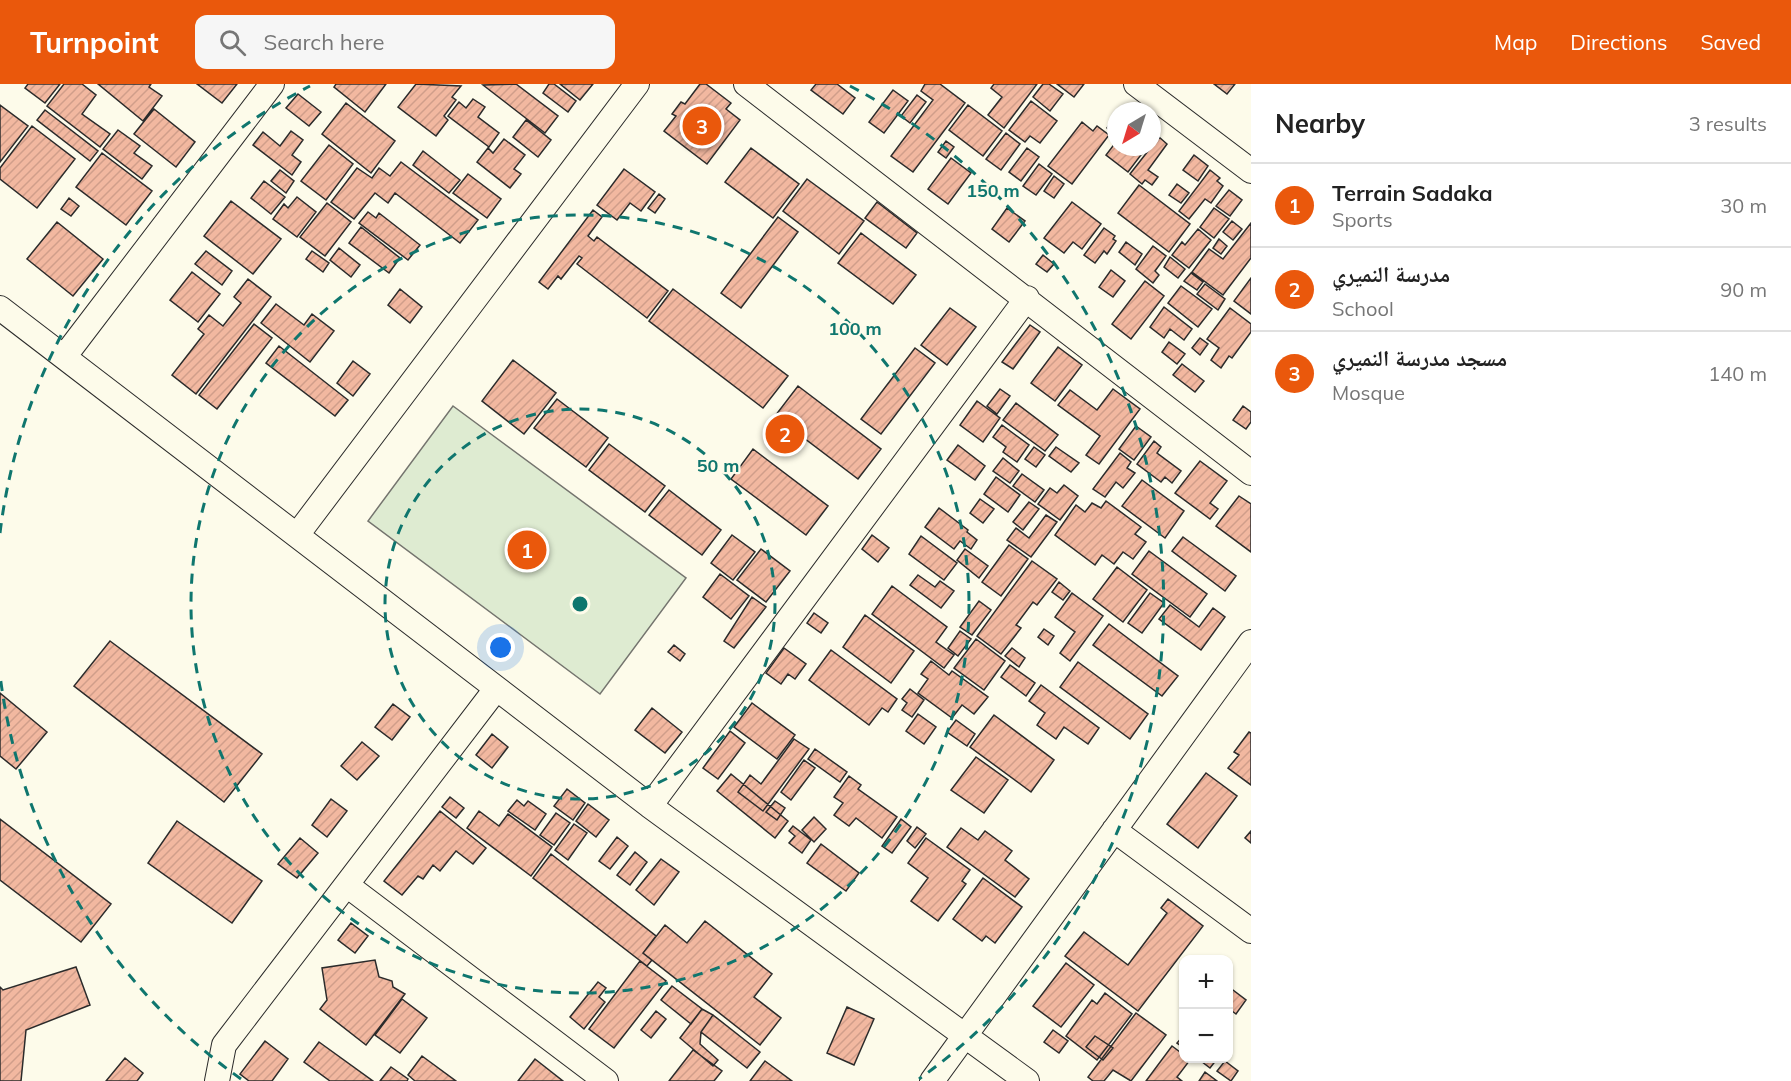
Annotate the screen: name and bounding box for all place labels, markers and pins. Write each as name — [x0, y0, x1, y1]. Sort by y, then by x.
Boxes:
pin: 3 — [682, 104, 722, 148]
pin: 2 — [766, 412, 804, 456]
pin: 1 — [508, 528, 546, 572]
centre of rings — [570, 594, 590, 614]

